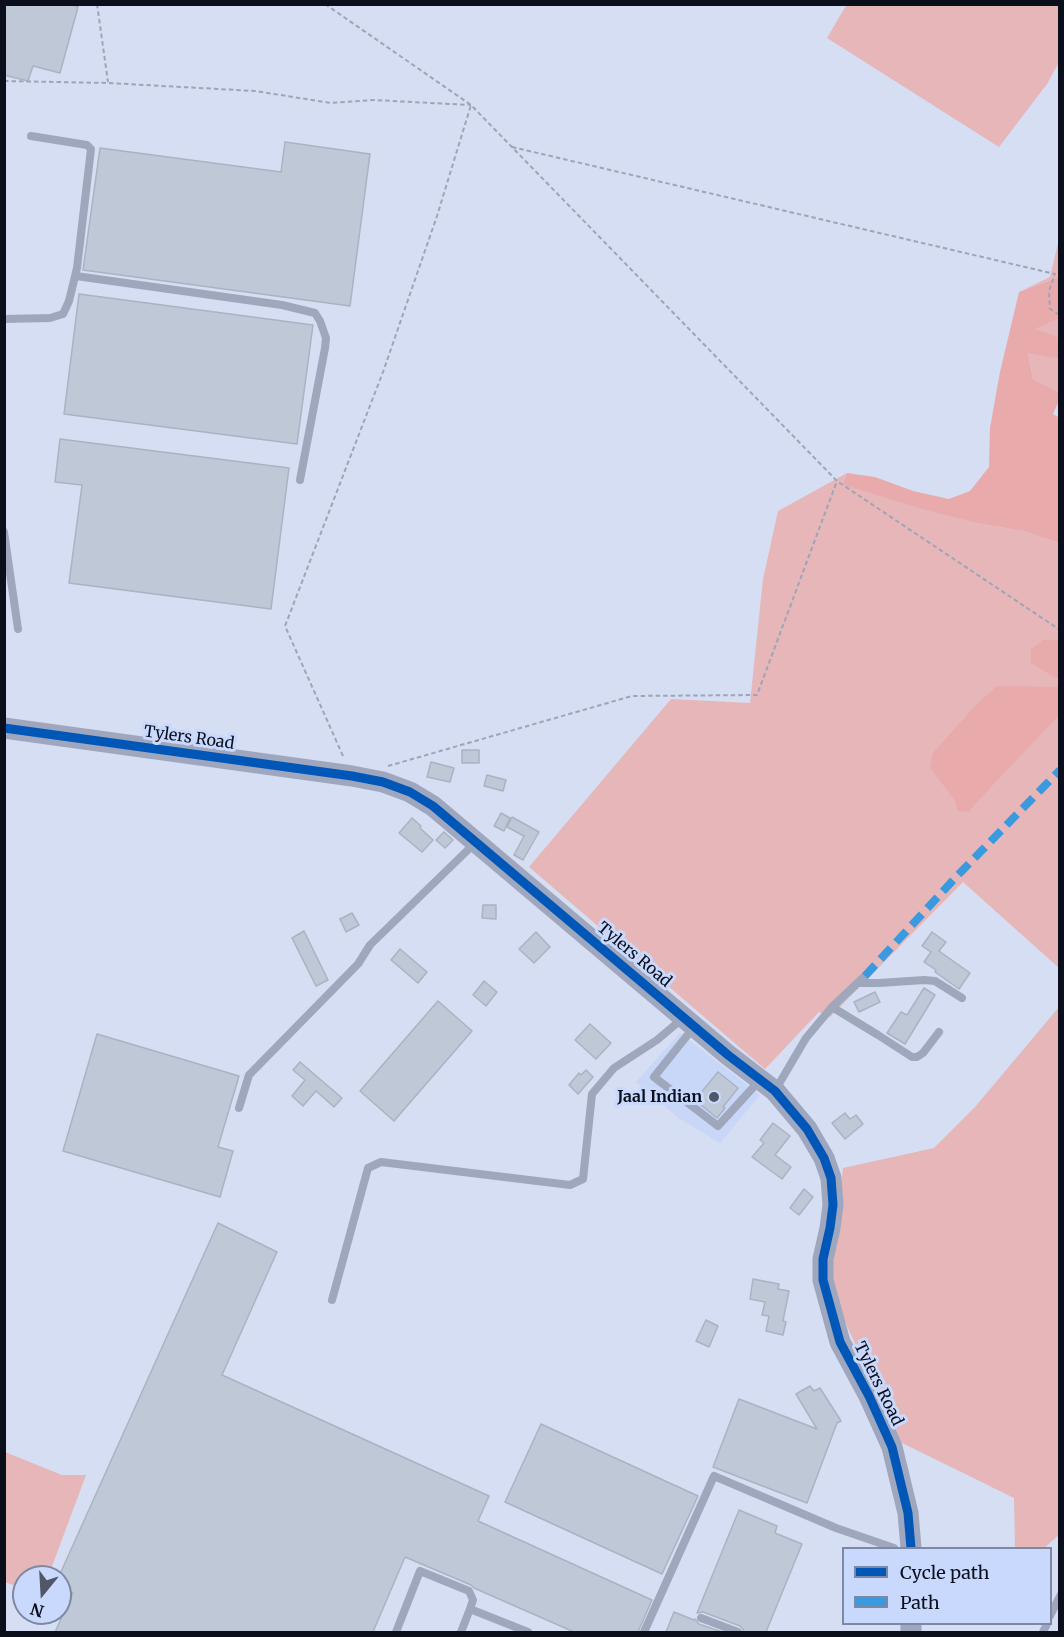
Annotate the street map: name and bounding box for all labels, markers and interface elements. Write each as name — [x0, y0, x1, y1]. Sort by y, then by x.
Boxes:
street label: Tylers Road — [143, 722, 235, 754]
street label: Tylers Road — [593, 918, 675, 992]
place label: Jaal Indian — [617, 1087, 702, 1107]
marker: Jaal Indian — [707, 1090, 721, 1104]
street label: Tylers Road — [849, 1339, 907, 1429]
legend — [842, 1547, 1052, 1625]
text: Cycle path — [900, 1561, 989, 1584]
north arrow — [12, 1565, 72, 1625]
text: Path — [900, 1591, 940, 1614]
text: N — [28, 1599, 46, 1622]

